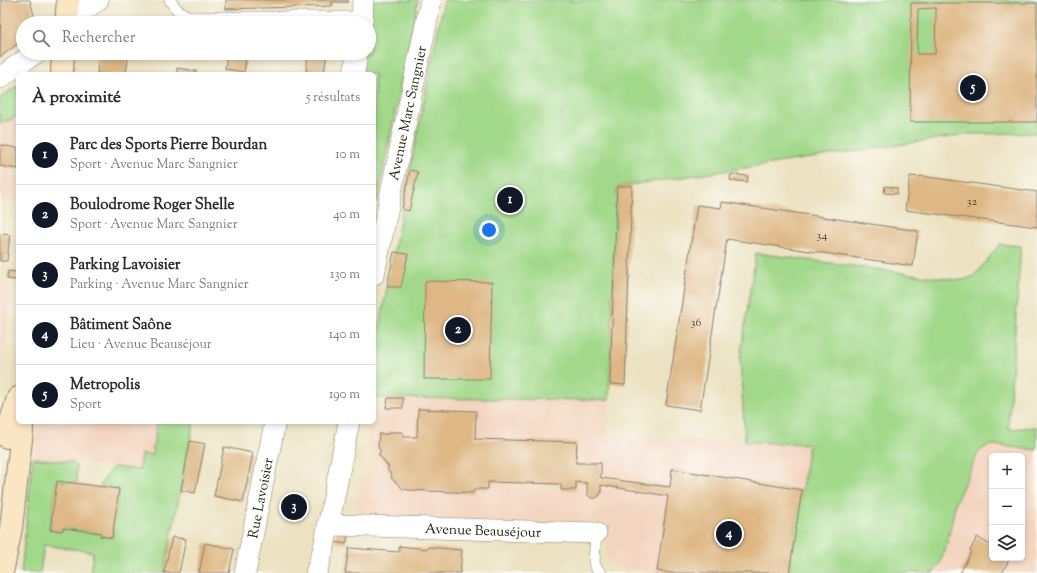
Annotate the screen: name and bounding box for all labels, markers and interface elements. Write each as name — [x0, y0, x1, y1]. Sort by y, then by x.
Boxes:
search box — [16, 16, 376, 60]
icon: search — [30, 27, 52, 49]
text: Rechercher — [62, 28, 135, 49]
street label: Avenue Marc Sangnier — [385, 44, 433, 183]
pin: 5 — [960, 73, 986, 103]
text: À proximité — [32, 86, 121, 110]
text: 5 résultats — [306, 89, 360, 107]
text: Parc des Sports Pierre Bourdan — [70, 135, 267, 156]
text: 1 — [43, 146, 47, 164]
text: 10 m — [335, 146, 360, 164]
text: Sport · Avenue Marc Sangnier — [70, 156, 238, 174]
pin: 1 — [497, 185, 523, 215]
house number: 32 — [967, 193, 978, 211]
text: Boulodrome Roger Shelle — [70, 195, 234, 216]
text: 2 — [42, 206, 48, 224]
text: 40 m — [333, 206, 360, 224]
text: Sport · Avenue Marc Sangnier — [70, 216, 238, 234]
your location — [479, 220, 499, 240]
house number: 34 — [817, 227, 827, 245]
text: Parking Lavoisier — [70, 255, 181, 276]
text: 3 — [42, 266, 48, 284]
text: 130 m — [330, 266, 360, 284]
text: Parking · Avenue Marc Sangnier — [70, 276, 249, 294]
house number: 36 — [691, 314, 701, 332]
text: Bâtiment Saône — [70, 315, 171, 336]
pin: 2 — [445, 315, 471, 345]
text: 4 — [42, 326, 48, 344]
text: 140 m — [329, 326, 360, 344]
text: Lieu · Avenue Beauséjour — [70, 336, 212, 354]
text: Metropolis — [70, 375, 140, 396]
text: 5 — [43, 386, 47, 404]
text: 190 m — [329, 386, 360, 404]
text: Sport — [70, 396, 101, 414]
map controls — [989, 453, 1025, 561]
button: + — [989, 453, 1025, 489]
street label: Rue Lavoisier — [244, 456, 280, 540]
button: − — [989, 489, 1025, 525]
pin: 3 — [281, 492, 307, 522]
pin: 4 — [716, 519, 742, 549]
street label: Avenue Beauséjour — [425, 520, 542, 544]
button: layers — [989, 525, 1025, 561]

